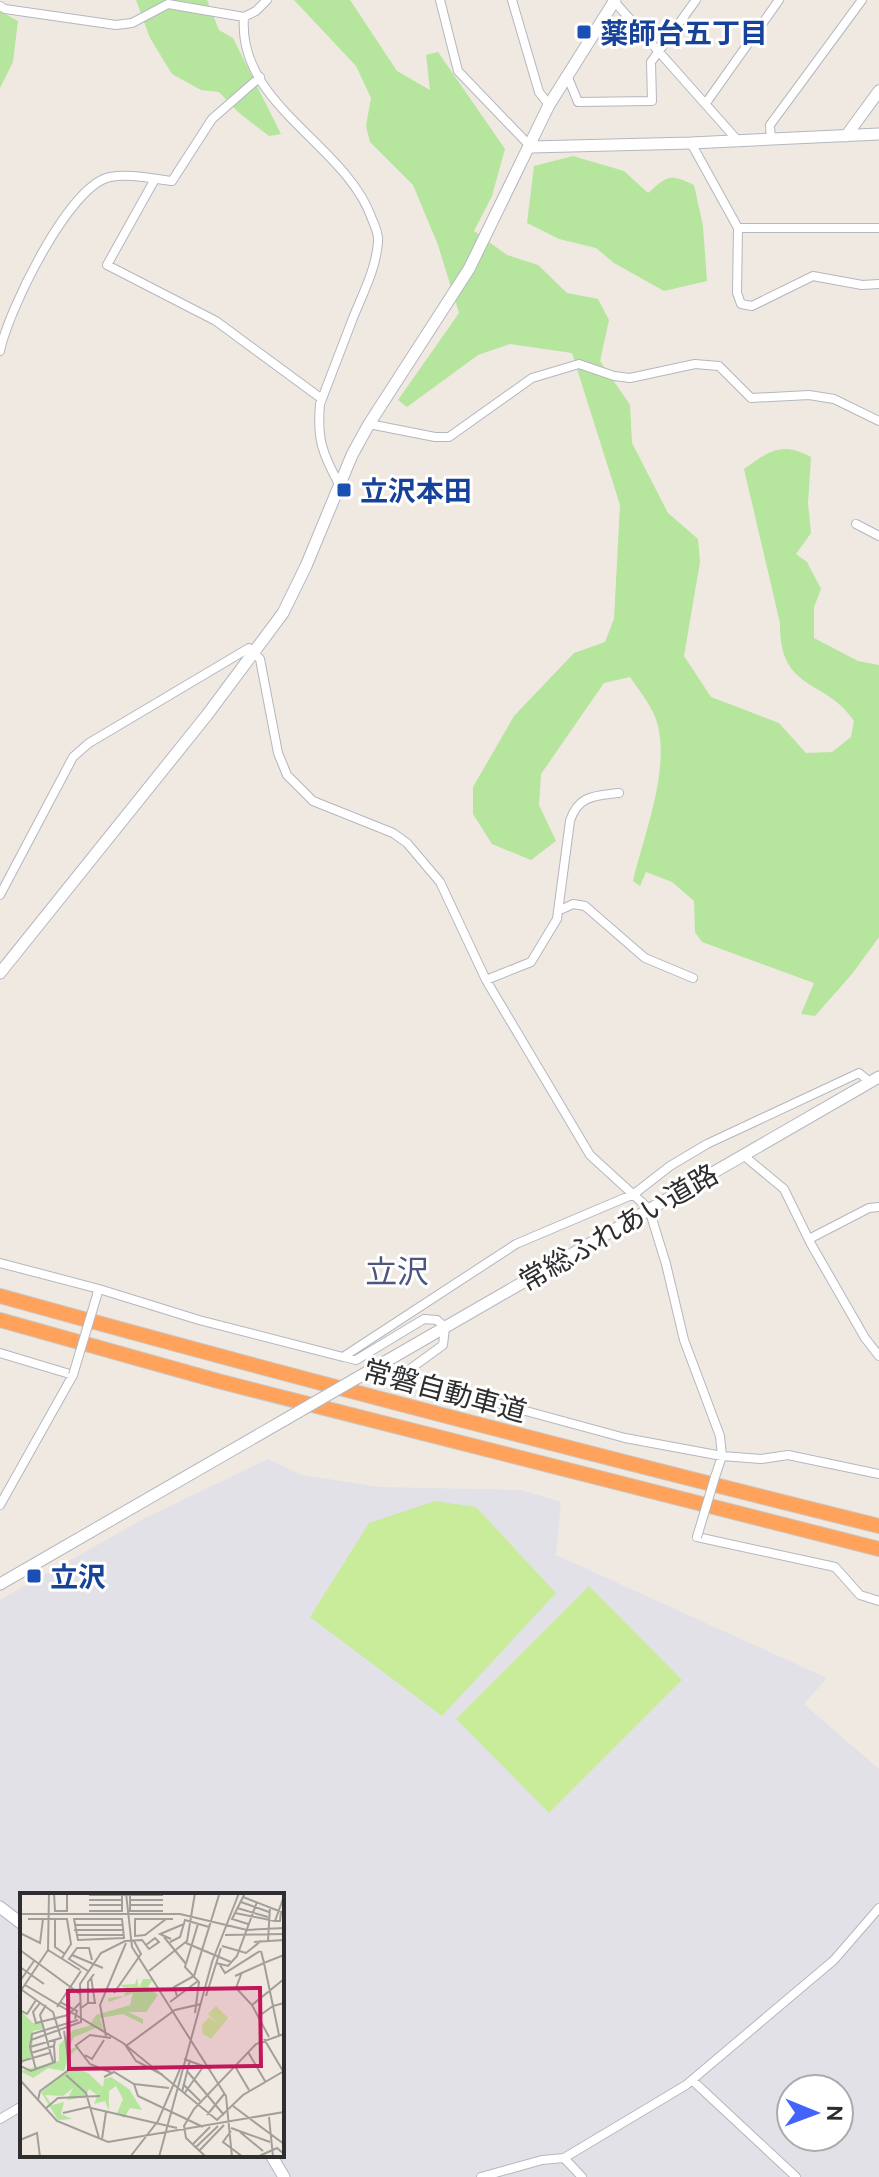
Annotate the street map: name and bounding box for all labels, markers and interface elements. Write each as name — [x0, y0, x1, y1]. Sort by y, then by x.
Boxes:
place label: 薬師台五丁目 — [600, 17, 768, 48]
marker: 薬師台五丁目 — [575, 23, 593, 41]
place label: 立沢本田 — [360, 475, 472, 506]
marker: 立沢本田 — [335, 481, 353, 499]
street label: 常総ふれあい道路 — [513, 1158, 723, 1296]
district label: 立沢 — [365, 1253, 429, 1289]
street label: 常磐自動車道 — [360, 1353, 530, 1427]
place label: 立沢 — [50, 1561, 106, 1592]
marker: 立沢 — [25, 1567, 43, 1585]
inset map — [20, 1893, 284, 2157]
north arrow — [775, 2073, 855, 2153]
text: N — [823, 2105, 848, 2122]

